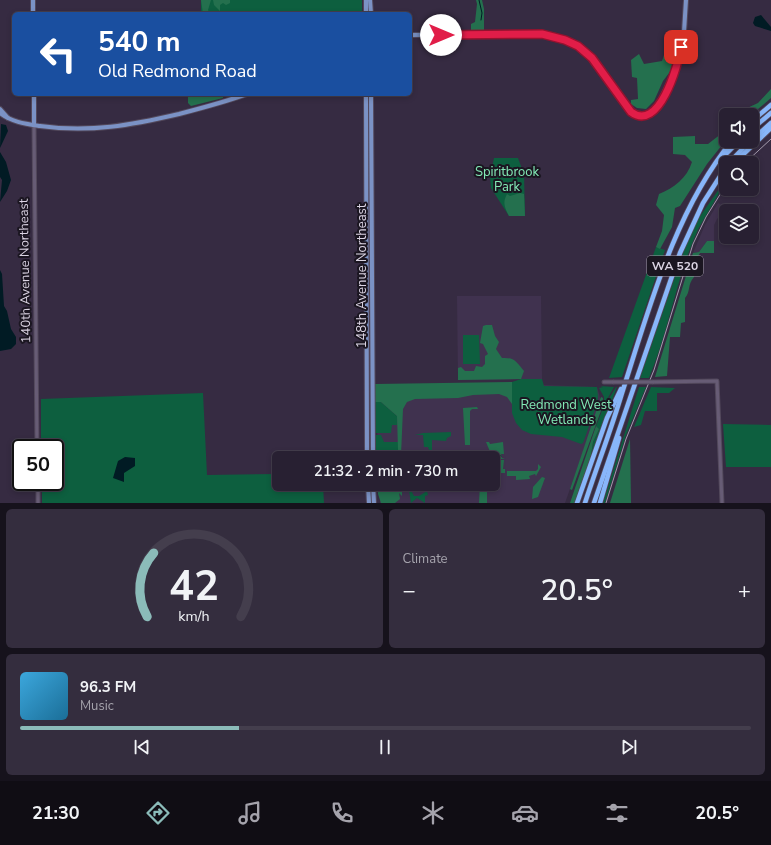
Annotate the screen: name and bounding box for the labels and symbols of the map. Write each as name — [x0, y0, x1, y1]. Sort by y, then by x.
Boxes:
position arrow — [420, 14, 462, 56]
pin — [664, 30, 698, 64]
park label: Spiritbrook Park — [475, 163, 539, 196]
street label: 140th Avenue Northeast — [15, 198, 35, 343]
street label: 148th Avenue Northeast — [353, 203, 371, 348]
road number: WA 520 — [647, 256, 703, 276]
park label: Redmond West Wetlands — [521, 396, 612, 429]
speed limit sign: 50 — [12, 439, 64, 491]

